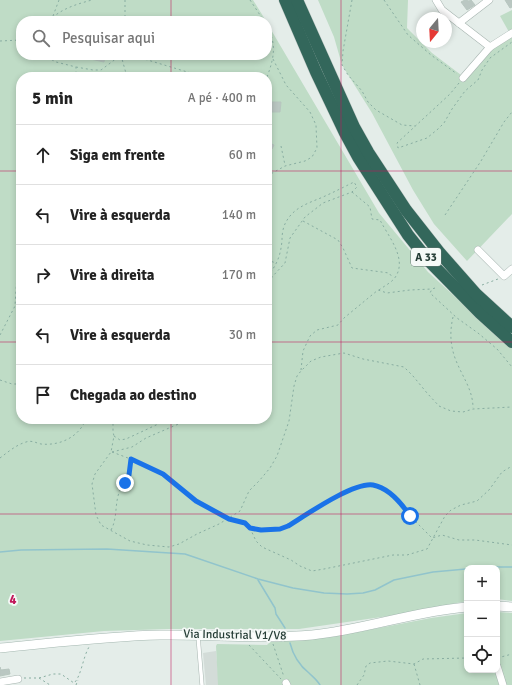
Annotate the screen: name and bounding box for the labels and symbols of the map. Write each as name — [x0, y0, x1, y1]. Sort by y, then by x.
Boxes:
north arrow — [416, 12, 452, 48]
road number: A 33 — [411, 248, 441, 266]
route end — [116, 474, 134, 492]
route start — [401, 507, 419, 525]
text: 4 — [9, 592, 17, 608]
street label: Via Industrial V1/V8 — [183, 627, 287, 643]

